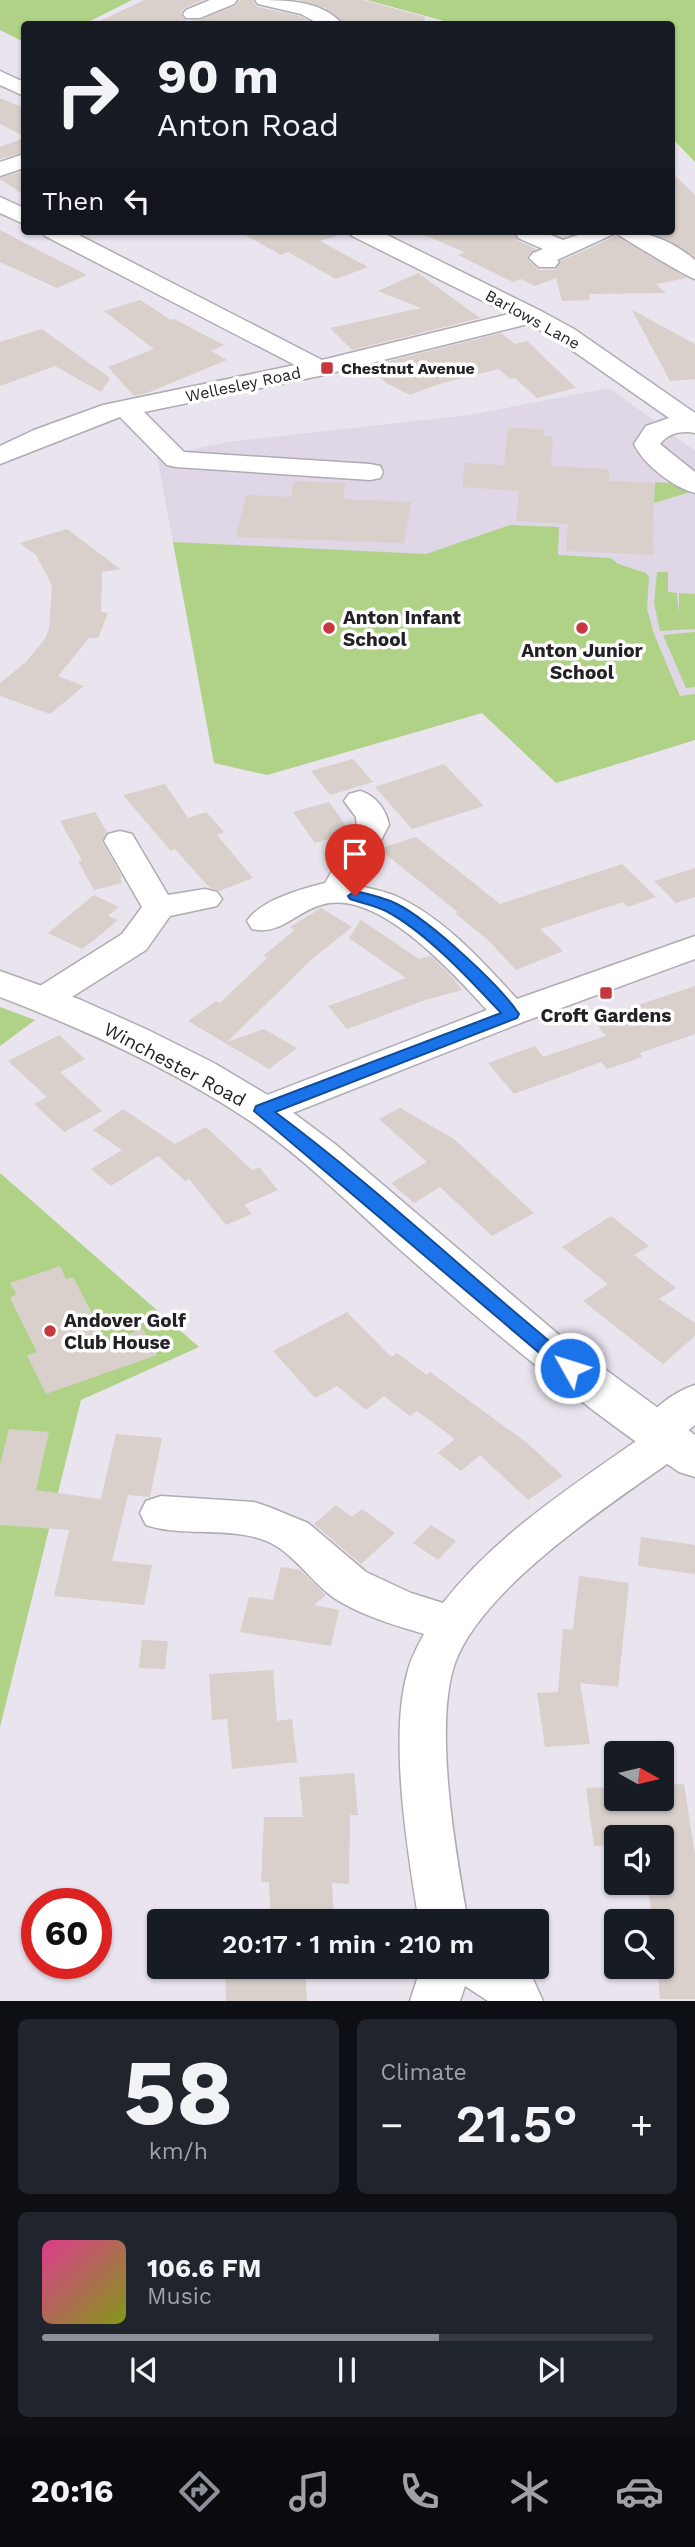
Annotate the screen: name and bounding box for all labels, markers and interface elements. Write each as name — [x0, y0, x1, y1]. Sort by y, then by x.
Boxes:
text: 90 m — [157, 47, 279, 105]
icon: right — [42, 49, 133, 140]
text: Anton Road — [157, 106, 339, 144]
icon: left — [118, 182, 156, 220]
text: Then — [42, 186, 104, 216]
street label: Barlows Lane — [482, 286, 583, 353]
place label: Chestnut Avenue — [341, 359, 475, 378]
marker: Chestnut Avenue — [319, 360, 335, 376]
street label: Wellesley Road — [184, 363, 303, 406]
place label: Anton Infant School — [343, 606, 462, 651]
marker: Anton Infant School — [321, 620, 337, 636]
marker: Anton Junior School — [574, 620, 590, 636]
place label: Anton Junior School — [521, 639, 644, 684]
pin — [325, 824, 385, 896]
icon: arrive — [336, 835, 374, 873]
marker: Croft Gardens — [598, 985, 614, 1001]
place label: Croft Gardens — [541, 1004, 671, 1027]
street label: Winchester Road — [100, 1017, 250, 1112]
place label: Andover Golf Club House — [64, 1309, 186, 1354]
marker: Andover Golf Club House — [42, 1323, 58, 1339]
position arrow — [533, 1331, 607, 1405]
north arrow — [604, 1741, 674, 1811]
map controls — [604, 1741, 674, 1979]
button: sound — [604, 1825, 674, 1895]
speed limit sign: 60 — [21, 1888, 112, 1979]
button: search — [604, 1909, 674, 1979]
text: 20:17 · 1 min · 210 m — [222, 1929, 474, 1959]
text: 58 — [123, 2039, 233, 2146]
text: Climate — [381, 2059, 467, 2086]
text: 21.5° — [456, 2094, 578, 2155]
text: − — [381, 2103, 403, 2147]
text: + — [630, 2103, 653, 2147]
text: km/h — [149, 2138, 208, 2165]
text: 106.6 FM — [147, 2253, 261, 2283]
text: Music — [147, 2283, 212, 2310]
icon: previous — [125, 2351, 163, 2389]
icon: pause — [328, 2351, 366, 2389]
icon: next — [532, 2351, 570, 2389]
icon: directions — [175, 2467, 224, 2516]
icon: music — [285, 2467, 334, 2516]
icon: phone — [395, 2467, 444, 2516]
icon: climate — [505, 2467, 554, 2516]
icon: car — [615, 2467, 664, 2516]
text: 20:16 — [31, 2472, 113, 2510]

